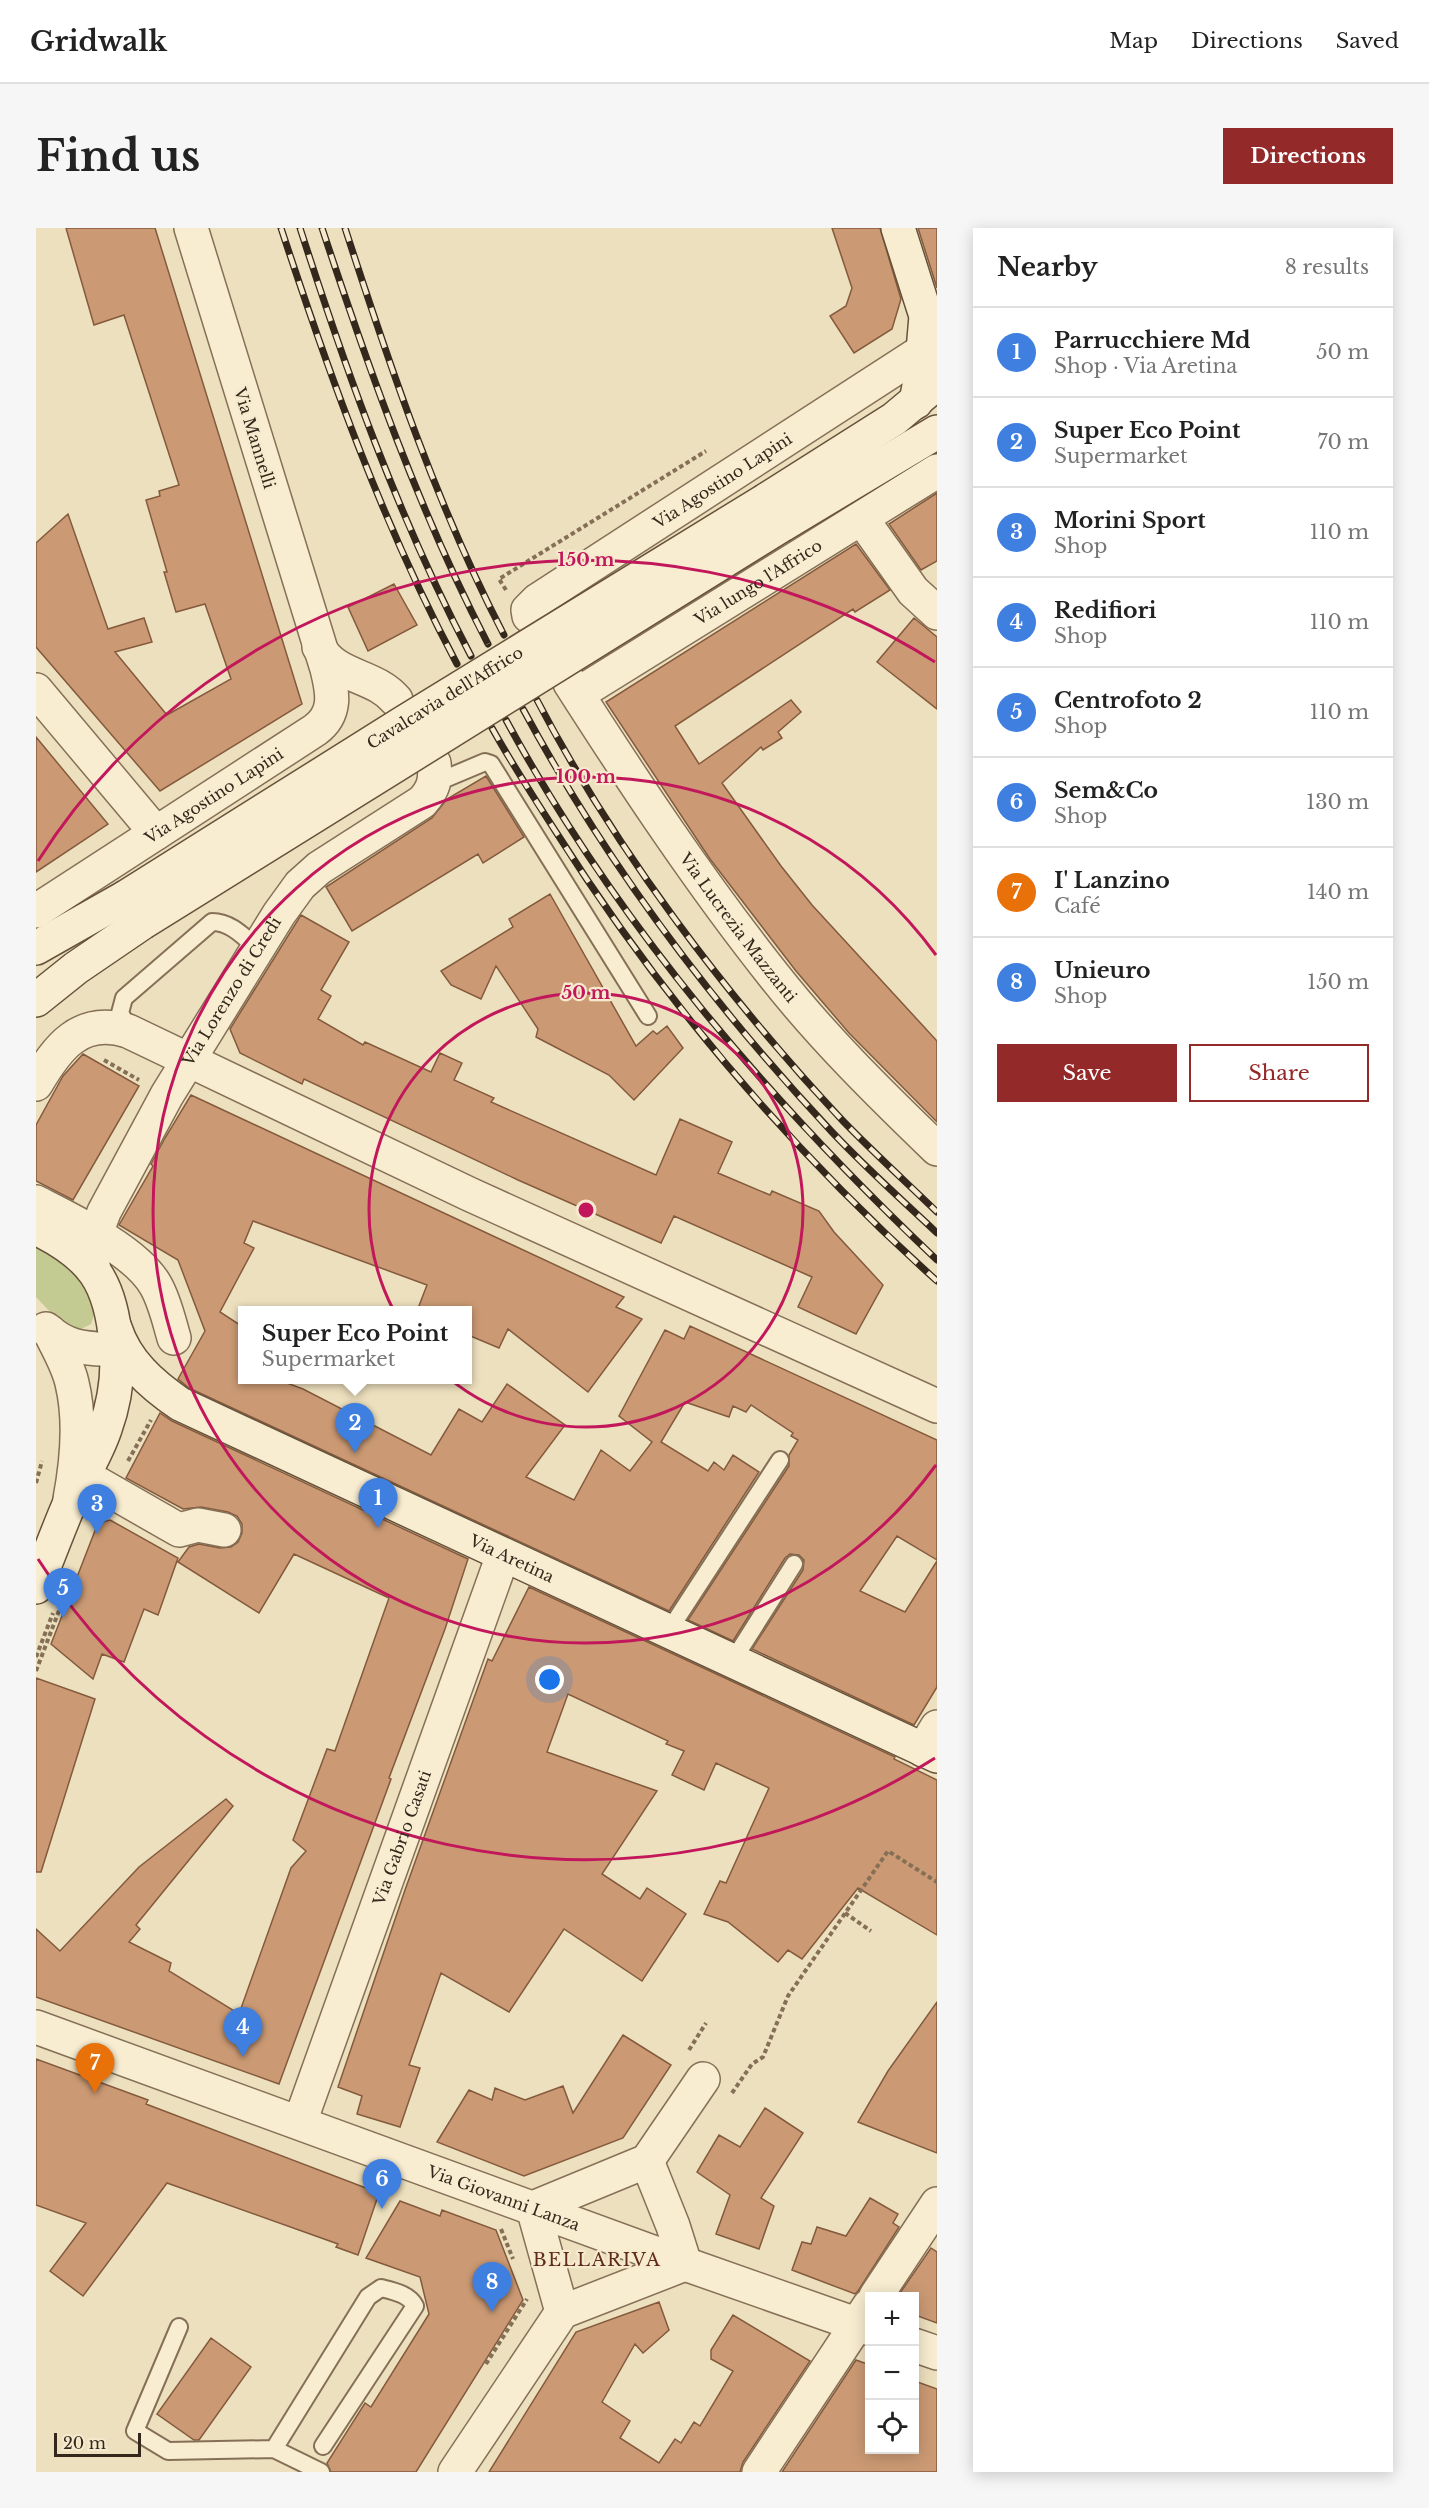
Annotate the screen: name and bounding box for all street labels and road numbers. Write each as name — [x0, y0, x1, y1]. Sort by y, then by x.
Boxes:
street label: Via Mannelli — [230, 384, 280, 491]
street label: Via Agostino Lapini — [649, 428, 796, 533]
street label: Via lungo l'Affrico — [690, 535, 826, 630]
street label: Cavalcavia dell'Affrico — [363, 642, 526, 753]
street label: Via Agostino Lapini — [140, 743, 287, 848]
street label: Via Lucrezia Mazzanti — [675, 848, 802, 1007]
street label: Via Lorenzo di Credi — [177, 912, 285, 1070]
street label: Via Aretina — [466, 1530, 558, 1587]
street label: Via Gabrio Casati — [368, 1767, 435, 1909]
street label: Via Giovanni Lanza — [424, 2161, 583, 2235]

